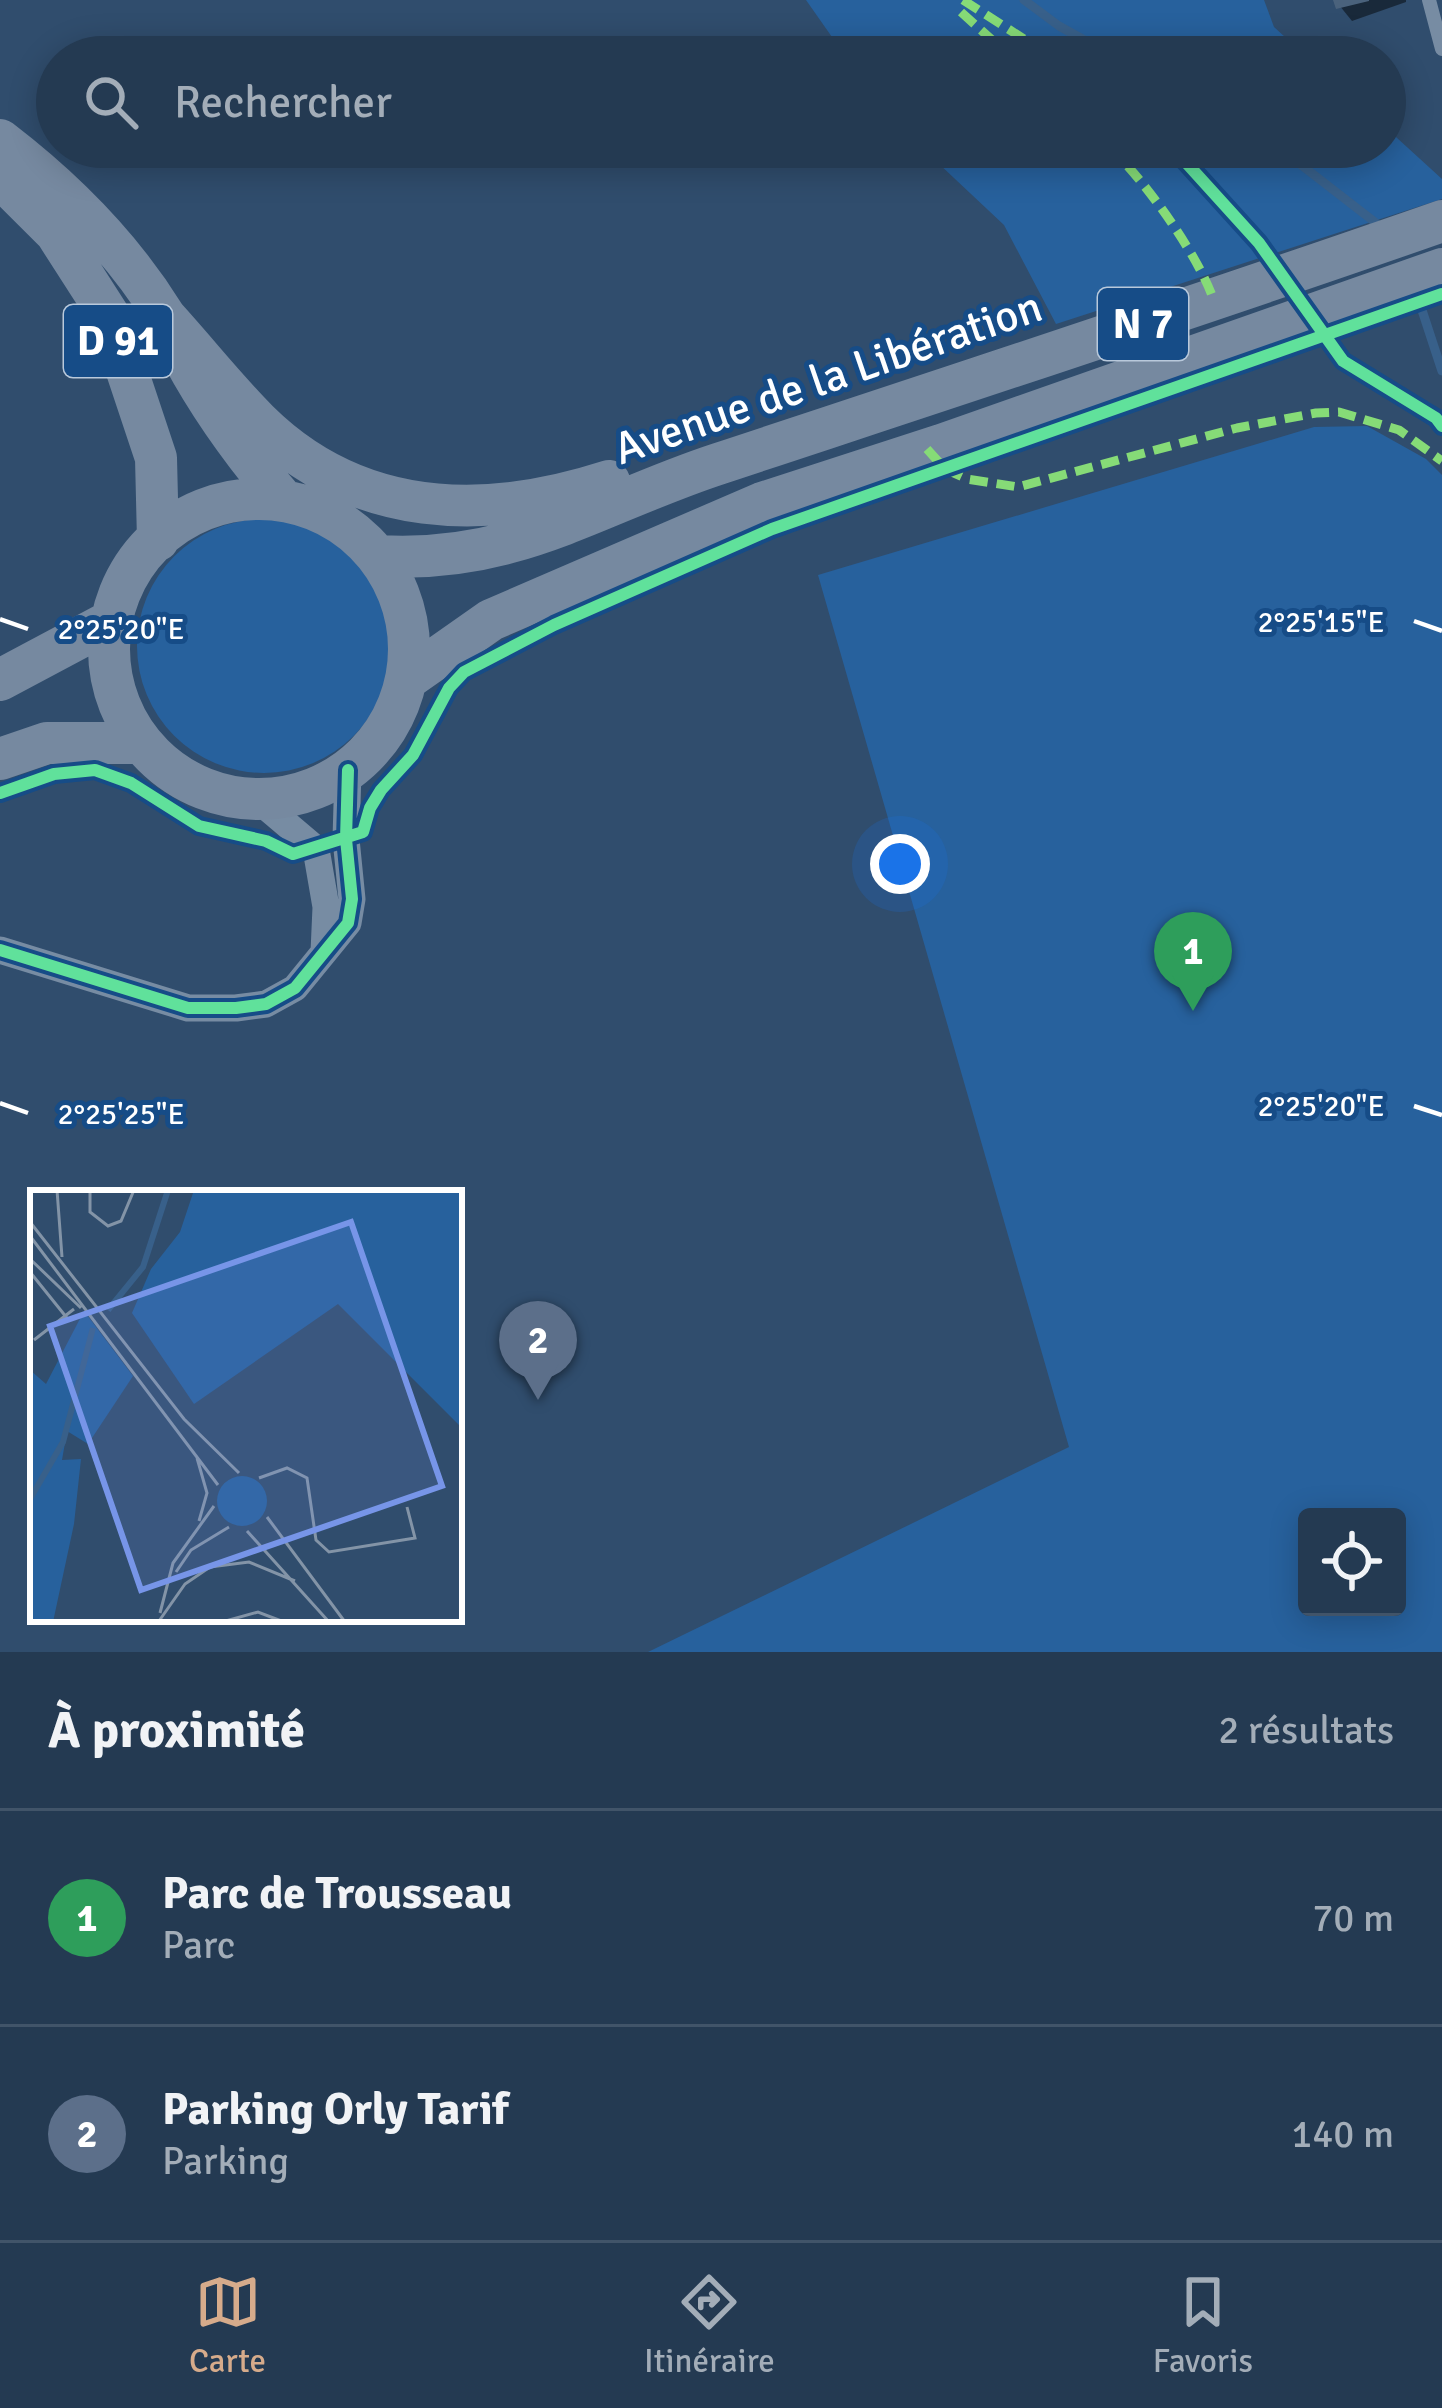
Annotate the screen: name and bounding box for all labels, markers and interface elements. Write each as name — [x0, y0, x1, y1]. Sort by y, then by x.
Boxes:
search box — [36, 36, 1406, 168]
icon: search — [78, 69, 144, 135]
text: Rechercher — [174, 75, 392, 130]
street label: Avenue de la Libération — [607, 279, 1049, 477]
road number: N 7 — [1098, 288, 1188, 360]
road number: D 91 — [64, 305, 172, 377]
text: 2°25'15"E — [1258, 604, 1384, 641]
text: 2°25'20"E — [58, 611, 184, 648]
your location — [870, 834, 930, 894]
pin: 1 — [1154, 912, 1232, 1011]
text: 2°25'20"E — [1258, 1088, 1384, 1125]
text: 2°25'25"E — [58, 1096, 184, 1133]
inset map — [30, 1190, 462, 1622]
pin: 2 — [499, 1301, 577, 1400]
map controls — [1298, 1508, 1406, 1616]
button: locate — [1298, 1508, 1406, 1616]
text: À proximité — [48, 1699, 305, 1762]
text: 2 résultats — [1218, 1706, 1394, 1754]
text: Parc de Trousseau — [162, 1866, 512, 1921]
text: 1 — [76, 1894, 98, 1942]
text: 70 m — [1312, 1894, 1394, 1942]
text: Parc — [162, 1921, 235, 1969]
text: Parking Orly Tarif — [162, 2082, 509, 2137]
text: 2 — [76, 2110, 98, 2158]
text: 140 m — [1291, 2110, 1394, 2158]
text: Parking — [162, 2137, 289, 2185]
tab: Carte — [189, 2269, 266, 2382]
tab: Itinéraire — [644, 2269, 775, 2382]
tab: Favoris — [1153, 2269, 1253, 2382]

